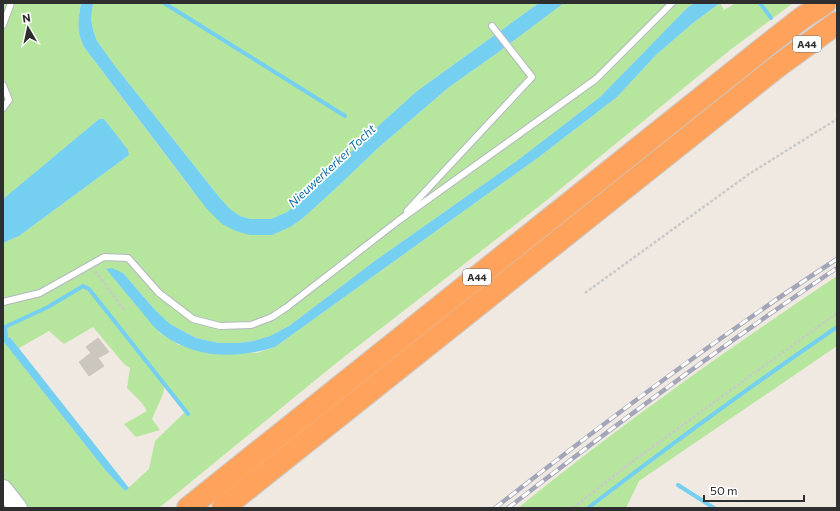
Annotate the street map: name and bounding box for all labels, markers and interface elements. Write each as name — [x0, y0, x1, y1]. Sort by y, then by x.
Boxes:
north arrow — [8, 8, 48, 48]
text: N — [21, 11, 31, 25]
road number: A44 — [793, 36, 821, 52]
water label: Nieuwerkerker Tocht — [285, 120, 379, 209]
road number: A44 — [463, 269, 491, 285]
scale bar — [704, 477, 804, 503]
text: 50 m — [710, 483, 738, 497]

